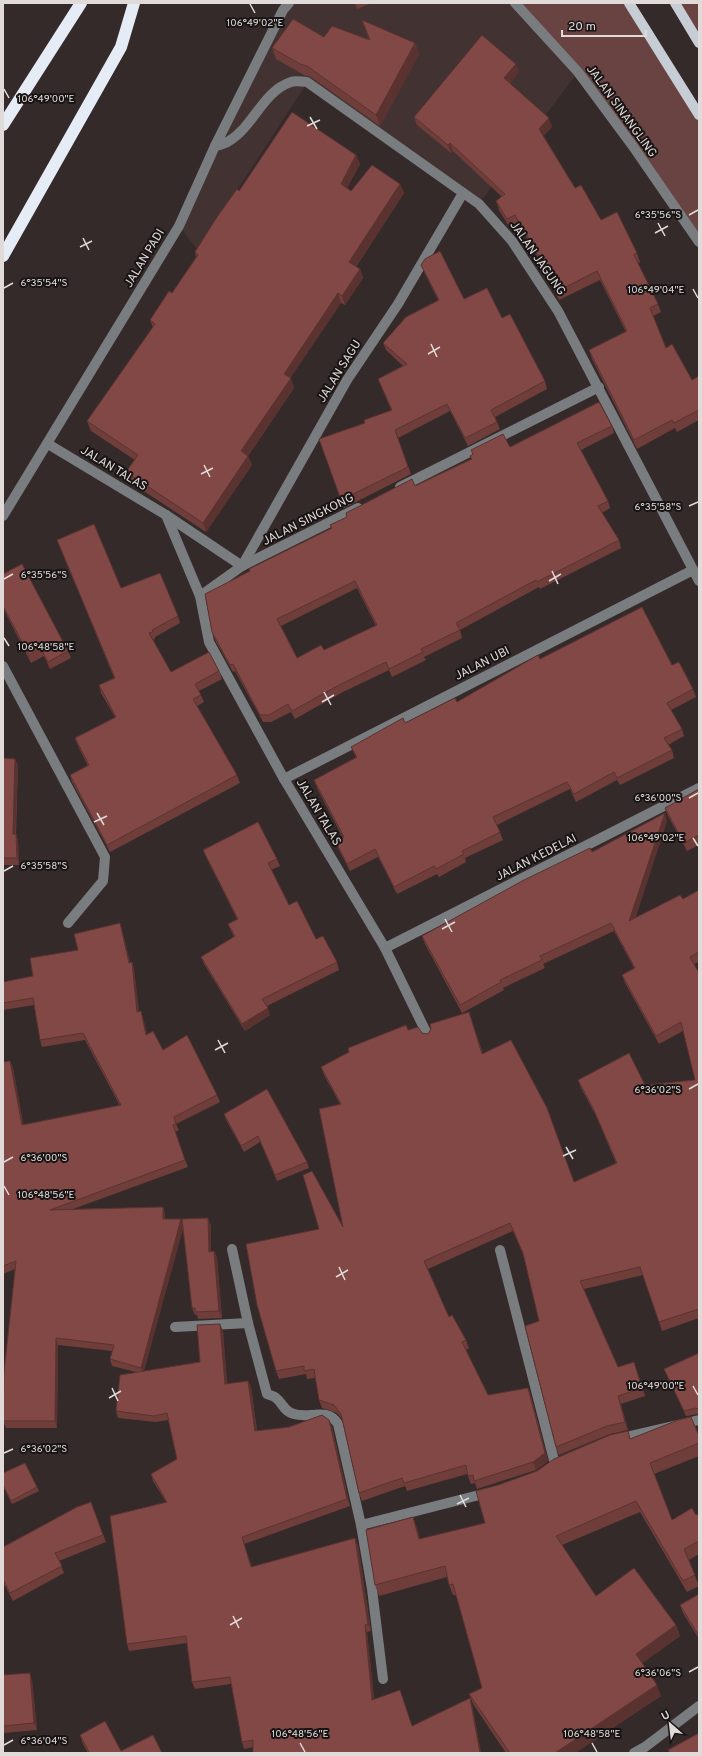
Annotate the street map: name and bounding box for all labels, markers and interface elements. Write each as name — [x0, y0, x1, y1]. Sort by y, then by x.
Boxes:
scale bar — [562, 12, 646, 38]
text: 106°49'02"E — [227, 17, 283, 30]
text: 20 m — [568, 19, 596, 35]
street label: JALAN SINANGLING — [582, 62, 660, 161]
text: 106°49'00"E — [17, 93, 75, 106]
text: 6°35'56"S — [635, 209, 681, 222]
street label: JALAN JAGUNG — [506, 218, 569, 299]
street label: JALAN PADI — [121, 226, 169, 291]
text: 6°35'54"S — [20, 277, 68, 290]
text: 106°49'04"E — [627, 284, 685, 297]
street label: JALAN SAGU — [314, 337, 365, 406]
street label: JALAN TALAS — [77, 443, 150, 495]
street label: JALAN SINGKONG — [260, 490, 357, 550]
text: 6°35'58"S — [635, 501, 681, 514]
text: 6°35'56"S — [21, 569, 67, 582]
text: 106°48'58"E — [17, 641, 75, 654]
street label: JALAN UBI — [452, 643, 513, 685]
street label: JALAN TALAS — [292, 776, 344, 849]
text: 6°36'00"S — [635, 792, 681, 805]
street label: JALAN KEDELAI — [493, 831, 580, 885]
text: 106°49'02"E — [628, 832, 684, 845]
text: 6°35'58"S — [21, 860, 67, 873]
text: 6°36'02"S — [635, 1084, 681, 1097]
text: 6°36'00"S — [21, 1152, 67, 1165]
text: 106°48'56"E — [18, 1189, 74, 1202]
text: 106°49'00"E — [627, 1380, 685, 1393]
text: 6°36'02"S — [21, 1443, 67, 1456]
text: 6°36'06"S — [635, 1667, 681, 1680]
north arrow — [650, 1704, 690, 1744]
text: U — [659, 1708, 673, 1724]
text: 106°48'56"E — [272, 1728, 328, 1741]
text: 106°48'58"E — [563, 1728, 621, 1741]
text: 6°36'04"S — [21, 1735, 67, 1748]

